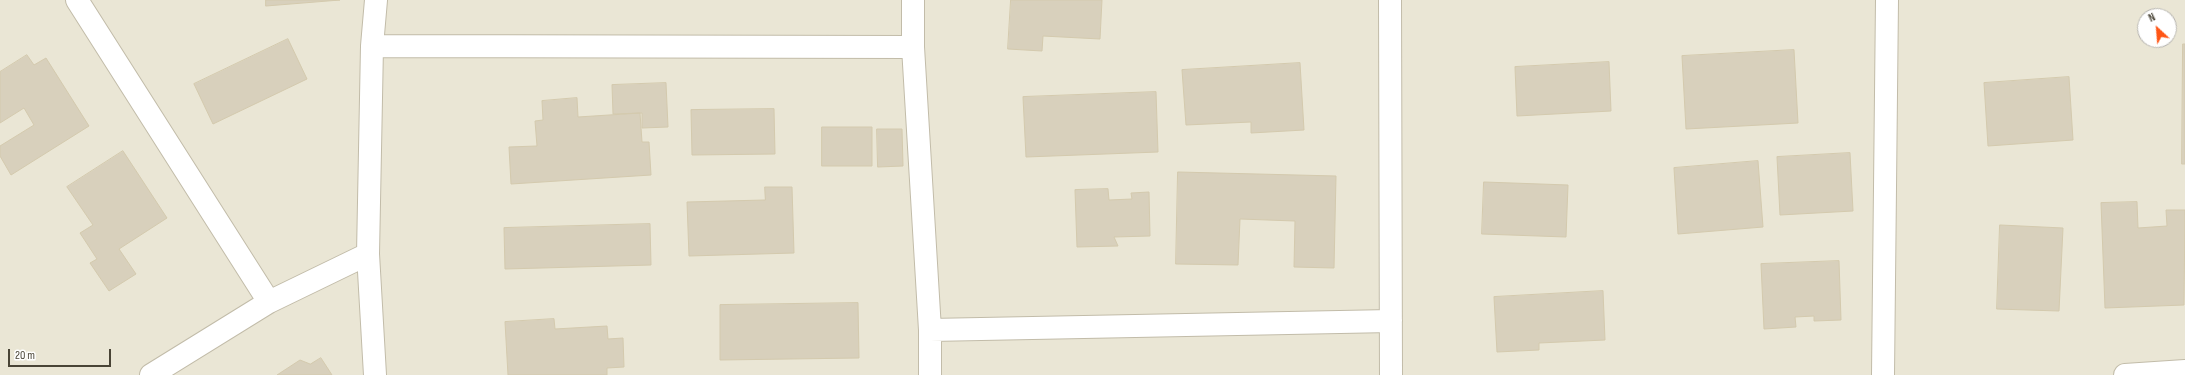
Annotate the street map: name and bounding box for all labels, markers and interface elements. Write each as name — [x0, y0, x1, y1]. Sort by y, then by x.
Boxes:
north arrow — [2137, 8, 2177, 48]
text: N — [2146, 11, 2157, 25]
scale bar — [10, 341, 113, 367]
text: 20 m — [15, 348, 35, 363]

